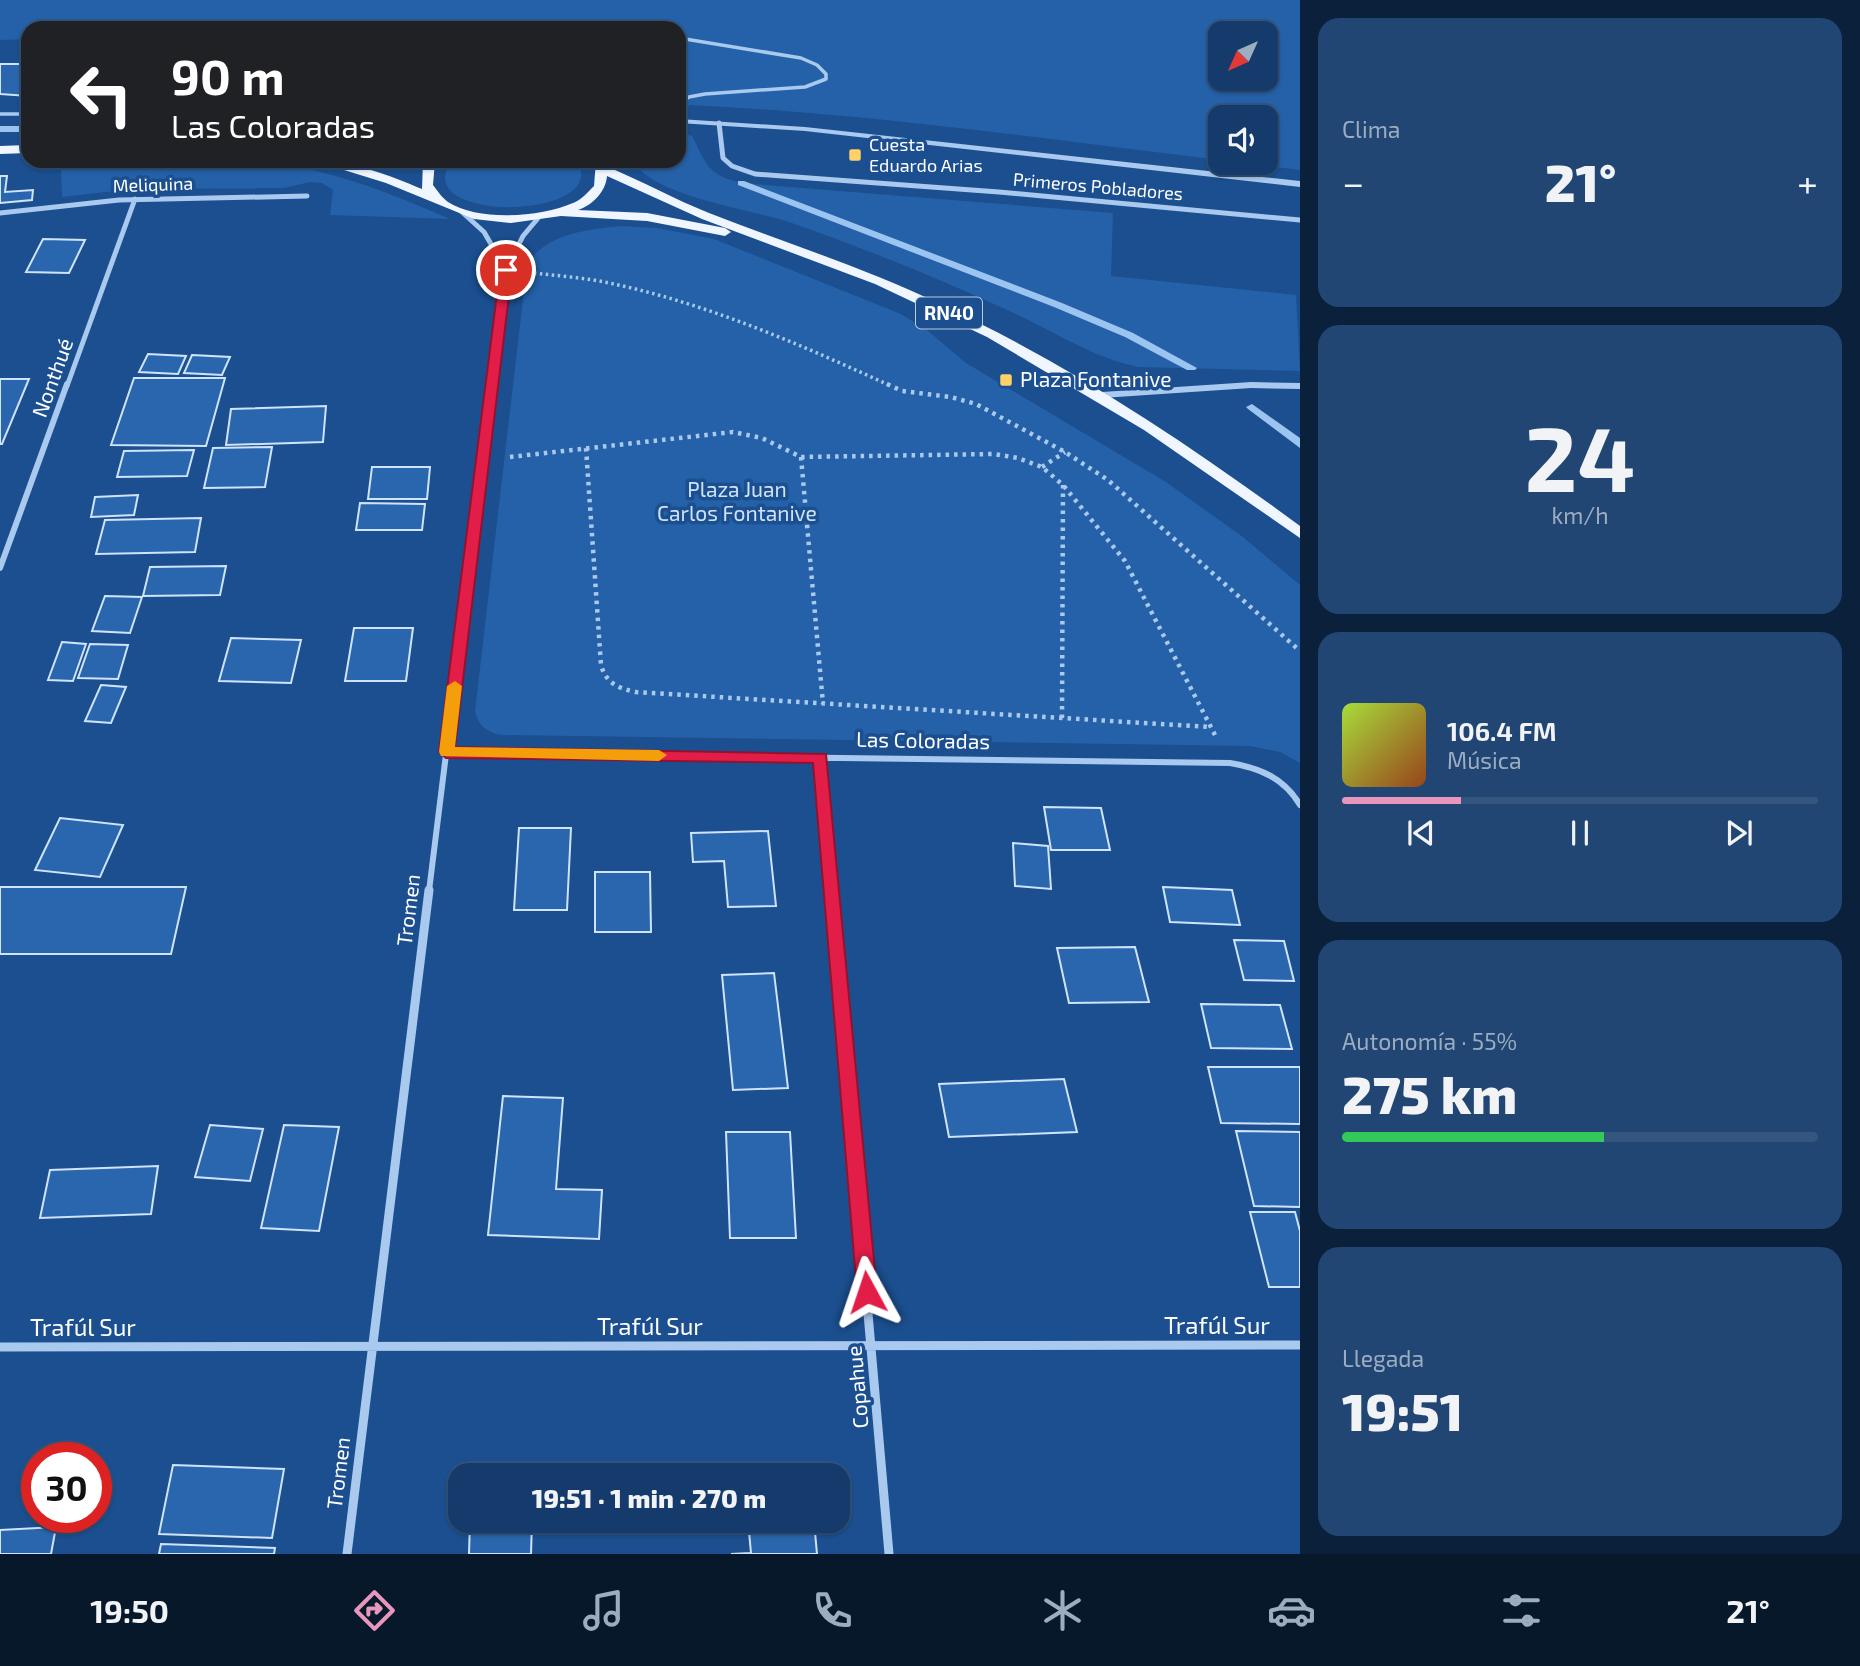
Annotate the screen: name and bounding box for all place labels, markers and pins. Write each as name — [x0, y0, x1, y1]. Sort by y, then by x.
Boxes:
place label: Cuesta Eduardo Arias — [869, 133, 983, 176]
marker: Cuesta Eduardo Arias — [847, 147, 863, 163]
pin — [476, 240, 536, 300]
place label: Plaza Fontanive — [1020, 366, 1171, 391]
marker: Plaza Fontanive — [998, 372, 1014, 388]

